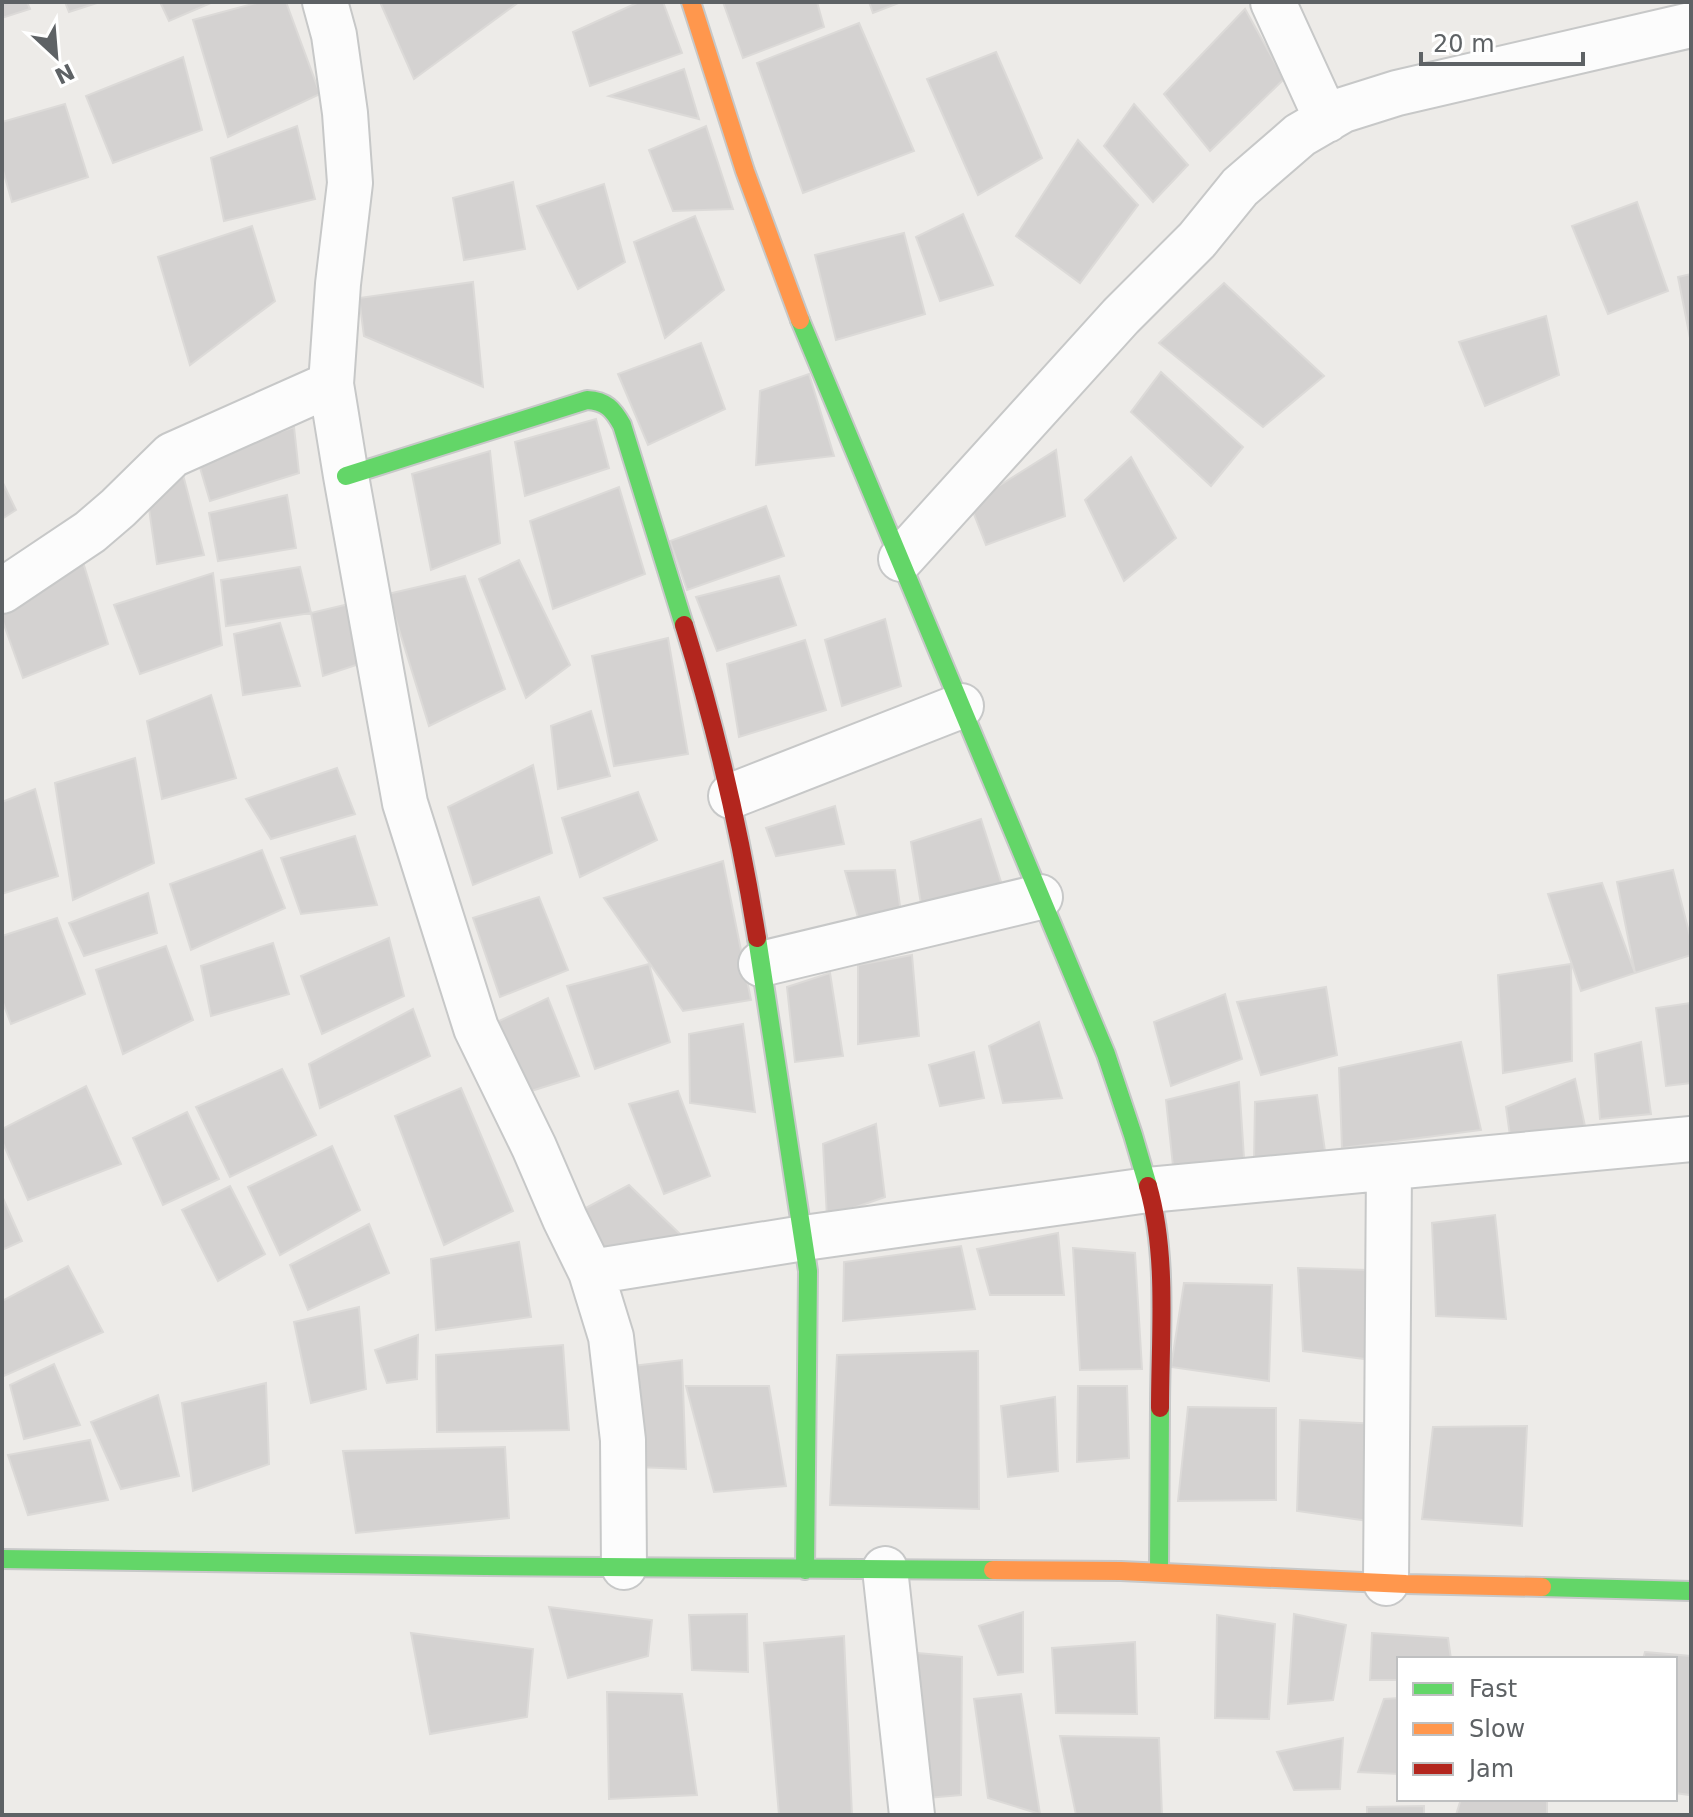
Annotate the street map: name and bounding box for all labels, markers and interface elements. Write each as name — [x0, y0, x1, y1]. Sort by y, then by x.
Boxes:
north arrow — [16, 16, 96, 96]
scale bar — [1421, 16, 1583, 66]
text: 20 m — [1433, 30, 1495, 58]
text: N — [51, 58, 78, 89]
legend — [1397, 1657, 1677, 1801]
text: Fast — [1469, 1675, 1517, 1703]
text: Slow — [1469, 1715, 1525, 1743]
text: Jam — [1467, 1755, 1514, 1783]

